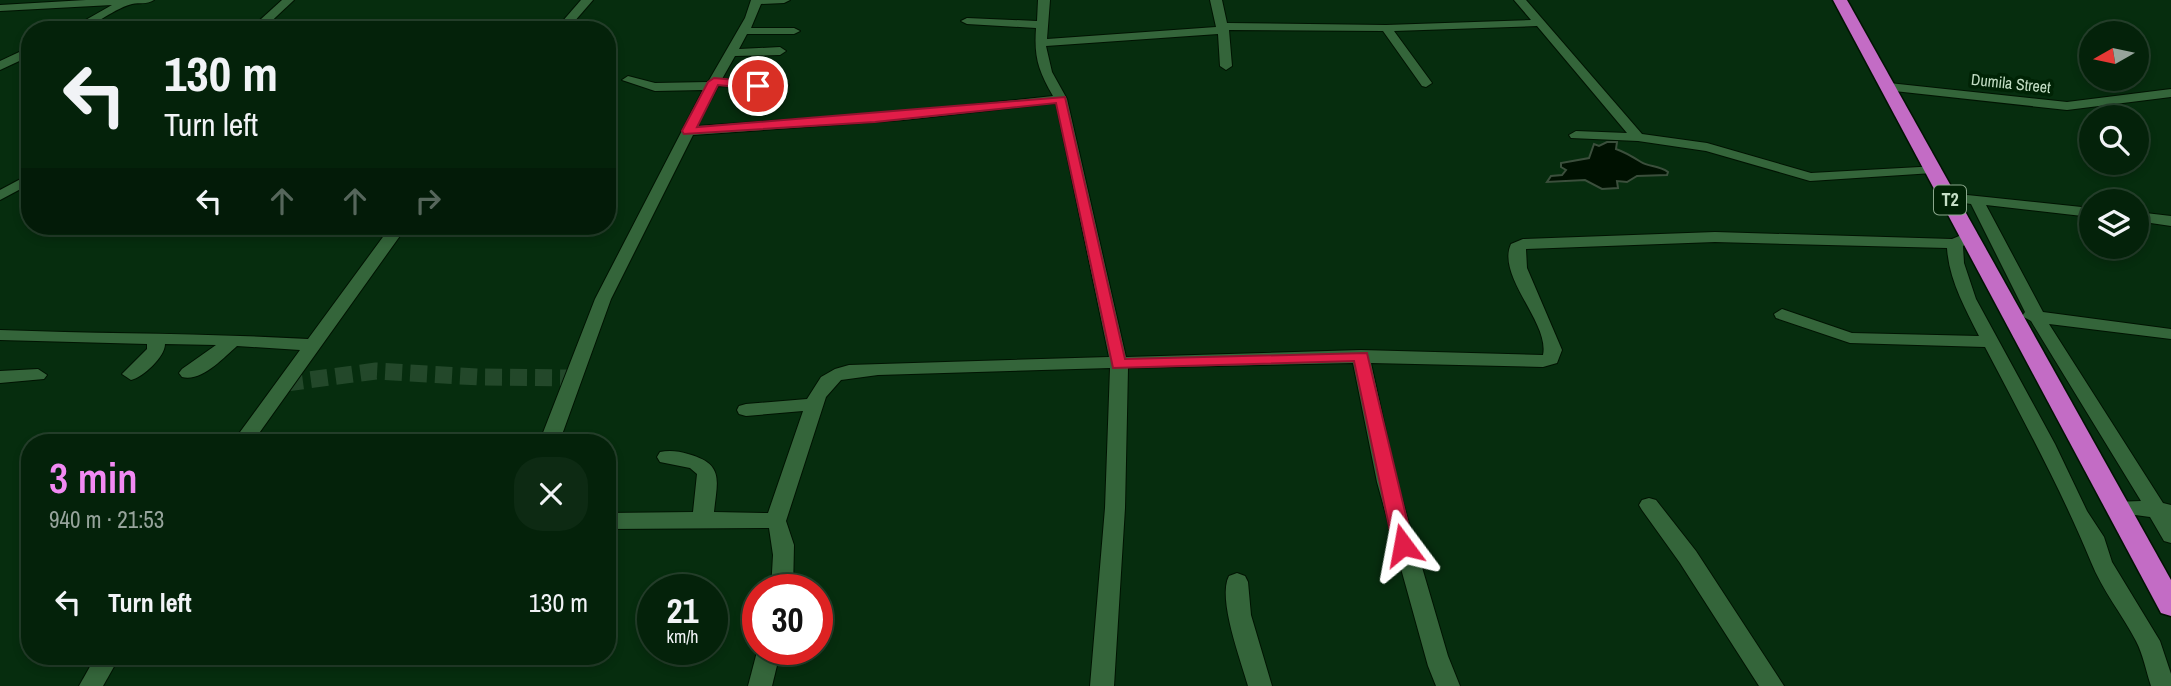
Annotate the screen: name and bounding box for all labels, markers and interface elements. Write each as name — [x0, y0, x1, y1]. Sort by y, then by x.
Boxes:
north arrow — [2079, 21, 2149, 91]
map controls — [2079, 21, 2149, 259]
text: 130 m — [164, 40, 278, 106]
icon: left — [49, 49, 140, 140]
pin — [728, 56, 788, 116]
icon: arrive — [739, 67, 777, 105]
street label: Dumila Street — [1970, 68, 2052, 98]
text: Turn left — [164, 103, 258, 146]
button: search — [2079, 105, 2149, 175]
icon: left — [190, 182, 228, 220]
icon: ahead — [263, 182, 301, 220]
icon: ahead — [336, 182, 374, 220]
icon: right — [409, 182, 447, 220]
road number: T2 — [1934, 186, 1966, 215]
button: layers — [2079, 189, 2149, 259]
text: 3 min — [49, 450, 138, 506]
button: close — [514, 457, 588, 531]
text: 940 m · 21:53 — [49, 504, 164, 535]
position arrow — [1366, 508, 1440, 582]
speed limit sign: 30 — [742, 574, 833, 665]
icon: left — [49, 583, 87, 621]
text: Turn left — [108, 585, 192, 620]
text: 130 m — [529, 585, 588, 620]
text: 21 — [667, 587, 698, 634]
text: km/h — [667, 624, 699, 649]

